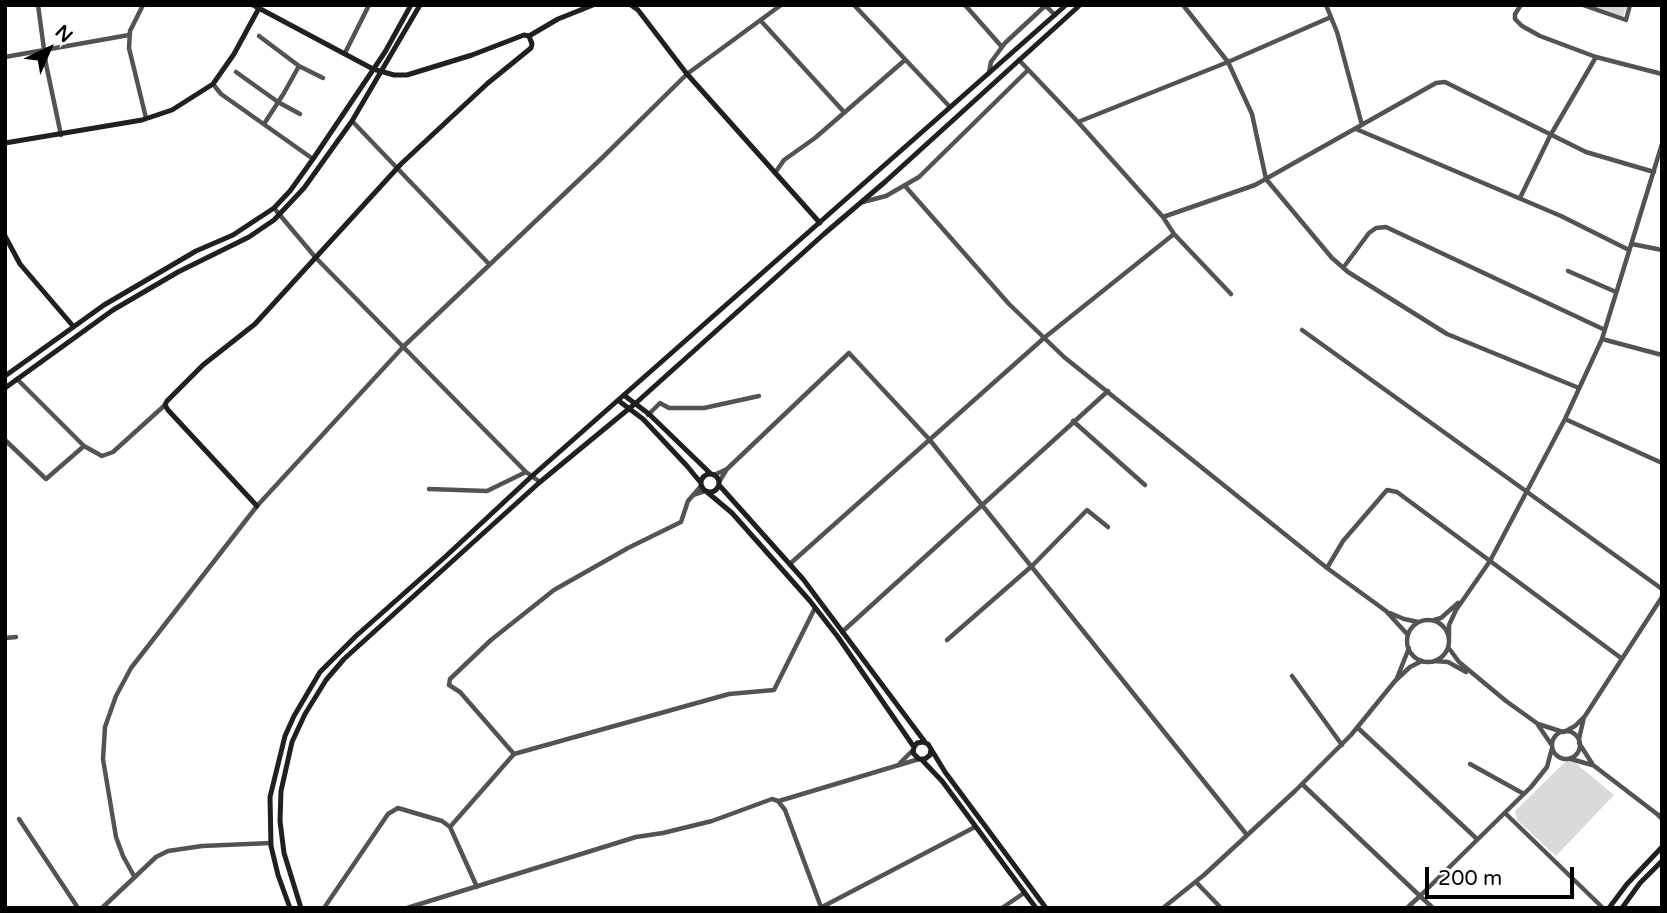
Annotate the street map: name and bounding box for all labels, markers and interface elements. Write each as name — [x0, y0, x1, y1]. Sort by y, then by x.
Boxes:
north arrow — [14, 14, 84, 84]
text: N — [50, 21, 77, 47]
scale bar — [1429, 853, 1578, 897]
text: 200 m — [1438, 866, 1502, 891]

